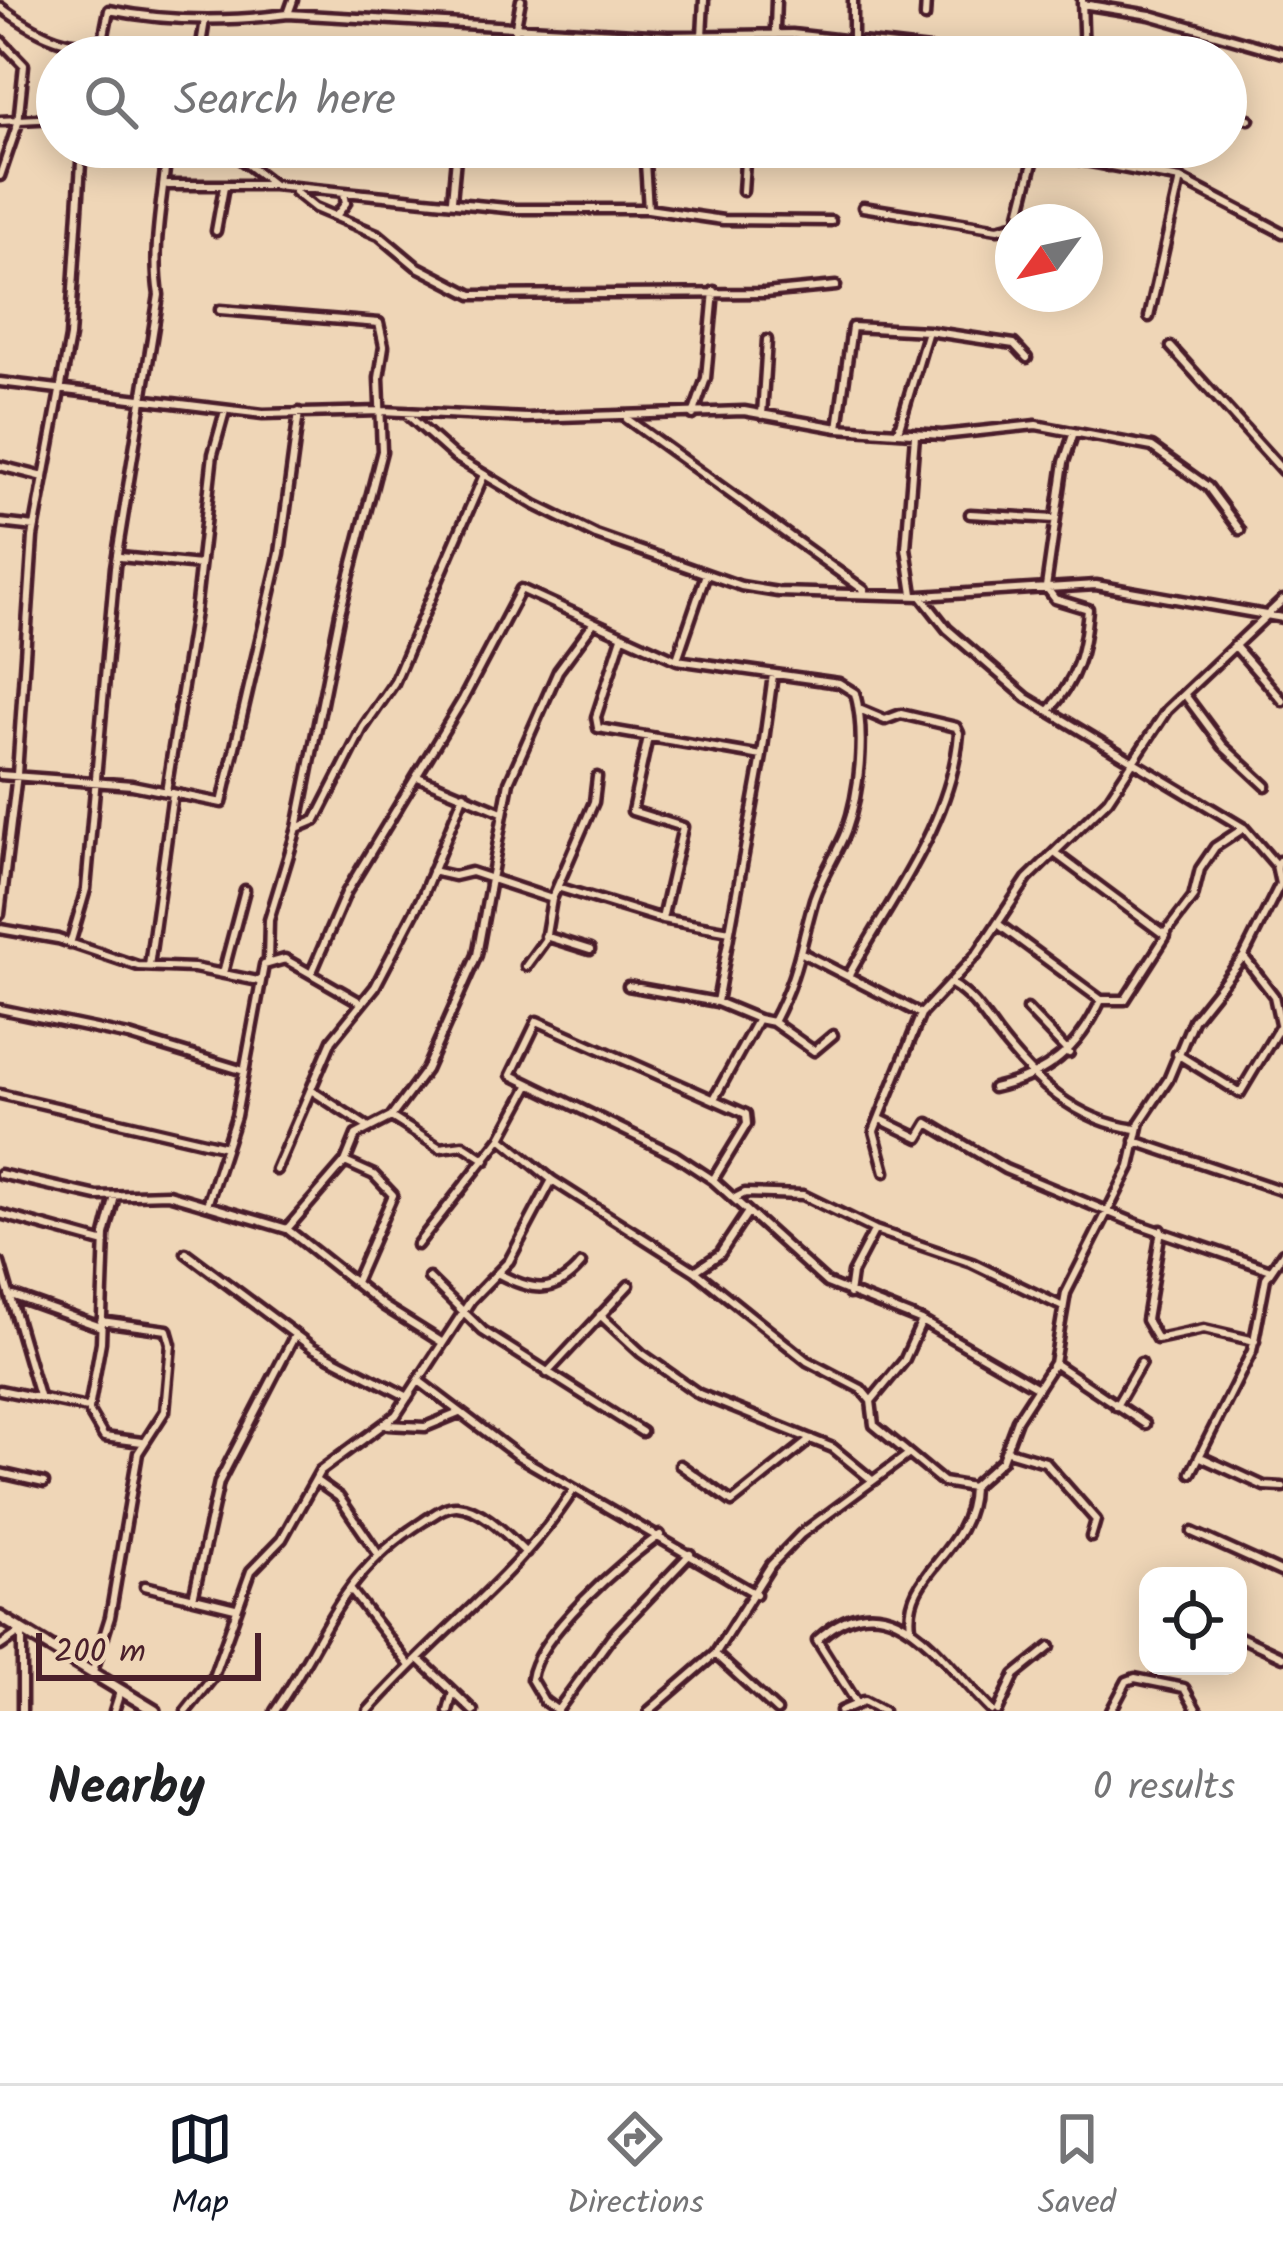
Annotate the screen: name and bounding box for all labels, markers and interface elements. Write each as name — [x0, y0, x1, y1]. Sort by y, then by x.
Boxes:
search box — [36, 36, 1247, 168]
text: Search here — [174, 66, 396, 138]
icon: search — [78, 69, 144, 135]
north arrow — [995, 204, 1103, 312]
map controls — [1139, 1567, 1247, 1675]
button: locate — [1139, 1567, 1247, 1675]
scale bar — [36, 1627, 261, 1680]
text: 200 m — [54, 1627, 146, 1680]
text: Nearby — [48, 1749, 205, 1830]
text: 0 results — [1093, 1758, 1235, 1820]
tab: Map — [167, 2106, 233, 2231]
tab: Directions — [567, 2106, 704, 2231]
tab: Saved — [1038, 2106, 1116, 2231]

